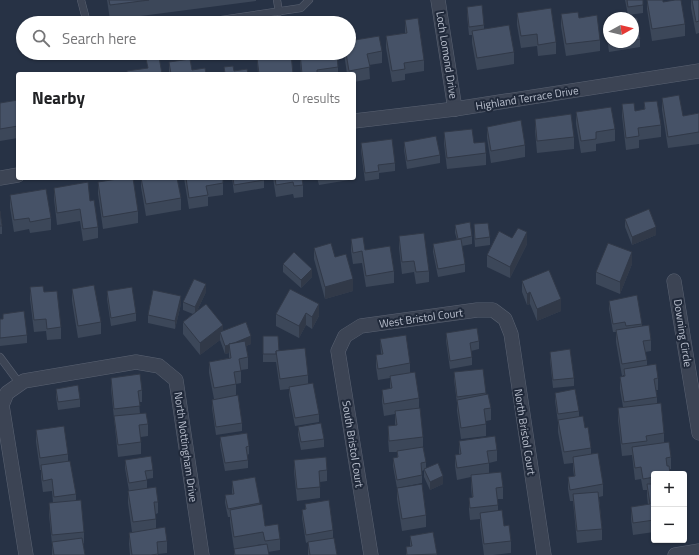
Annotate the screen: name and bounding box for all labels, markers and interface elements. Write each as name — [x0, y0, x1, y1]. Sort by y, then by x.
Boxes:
street label: Loch Lomond Drive — [432, 10, 462, 100]
north arrow — [603, 12, 639, 48]
search box — [16, 16, 356, 60]
icon: search — [30, 27, 52, 49]
text: Search here — [62, 27, 136, 50]
street label: Highland Terrace Drive — [474, 82, 580, 114]
text: Nearby — [32, 85, 85, 111]
text: 0 results — [292, 88, 340, 108]
street label: Downing Circle — [670, 298, 696, 369]
street label: West Bristol Court — [378, 304, 464, 332]
street label: North Bristol Court — [510, 388, 540, 476]
street label: North Nottingham Drive — [170, 391, 202, 504]
street label: South Bristol Court — [338, 399, 368, 489]
map controls — [651, 471, 687, 543]
button: + — [651, 471, 687, 507]
button: − — [651, 507, 687, 543]

